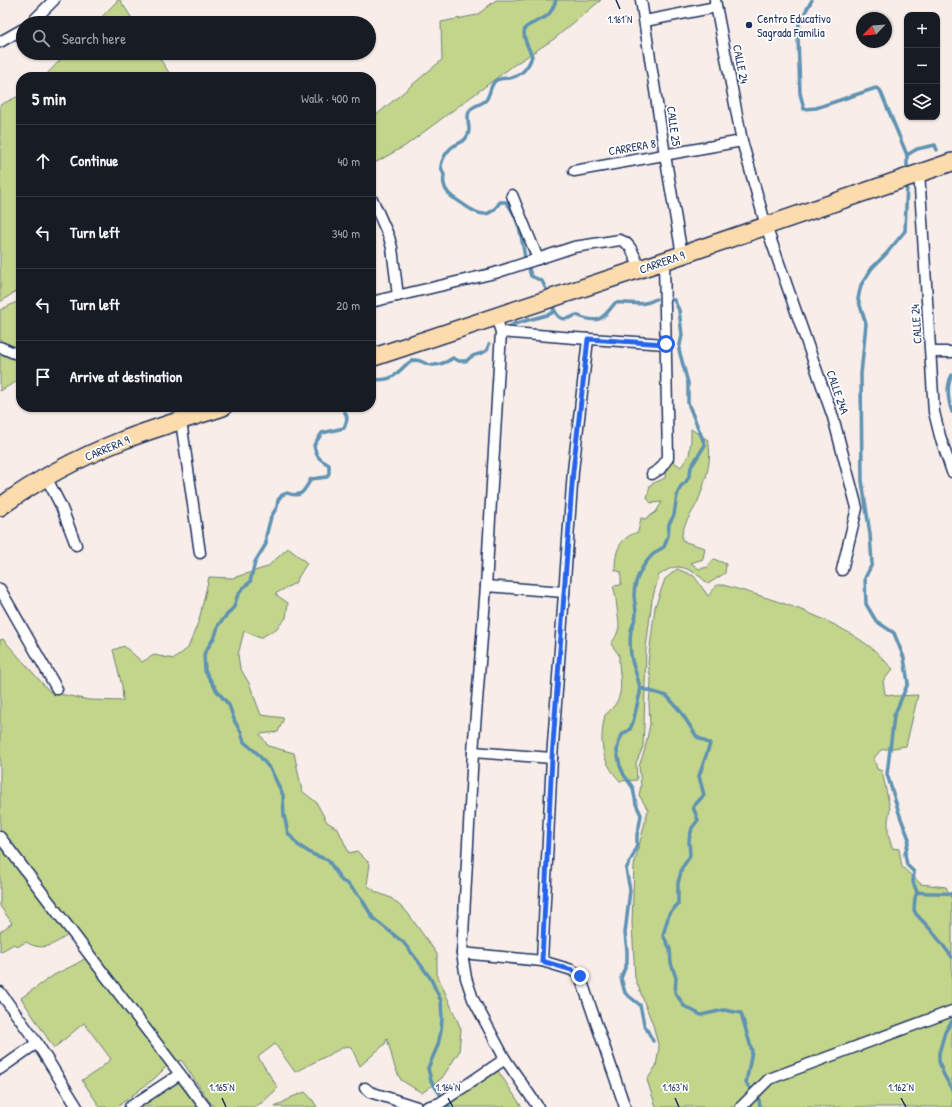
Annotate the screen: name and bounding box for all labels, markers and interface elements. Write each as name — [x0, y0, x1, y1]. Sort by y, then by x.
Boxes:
place label: Centro Educativo Sagrada Familia — [757, 10, 831, 41]
north arrow — [856, 12, 892, 48]
map controls — [904, 12, 940, 120]
button: + — [904, 12, 940, 48]
text: 1.161°N — [608, 13, 632, 26]
search box — [16, 16, 376, 60]
marker: Centro Educativo Sagrada Familia — [744, 20, 754, 30]
icon: search — [30, 27, 52, 49]
text: Search here — [62, 28, 126, 49]
street label: CALLE 24 — [729, 43, 753, 86]
button: − — [904, 48, 940, 84]
button: layers — [904, 84, 940, 120]
text: 5 min — [32, 87, 66, 110]
text: Walk · 400 m — [301, 89, 360, 107]
street label: CALLE 25 — [663, 105, 685, 147]
street label: CARRERA 8 — [607, 134, 657, 160]
icon: ahead — [32, 150, 54, 172]
text: Continue — [70, 150, 118, 171]
text: 40 m — [337, 152, 360, 170]
icon: left — [32, 222, 54, 244]
text: Turn left — [70, 222, 120, 243]
text: 340 m — [332, 224, 360, 242]
street label: CARRERA 9 — [637, 246, 688, 278]
icon: left — [32, 294, 54, 316]
text: Turn left — [70, 294, 120, 315]
text: 20 m — [336, 296, 360, 314]
street label: CALLE 24 — [906, 303, 926, 344]
route start — [657, 335, 675, 353]
icon: arrive — [32, 366, 54, 388]
text: Arrive at destination — [70, 366, 182, 387]
street label: CALLE 24A — [823, 368, 853, 416]
street label: CARRERA 9 — [82, 431, 133, 465]
route end — [571, 967, 589, 985]
text: 1.165°N — [209, 1081, 235, 1094]
text: 1.164°N — [436, 1081, 460, 1094]
text: 1.163°N — [662, 1081, 688, 1094]
text: 1.162°N — [888, 1081, 914, 1094]

